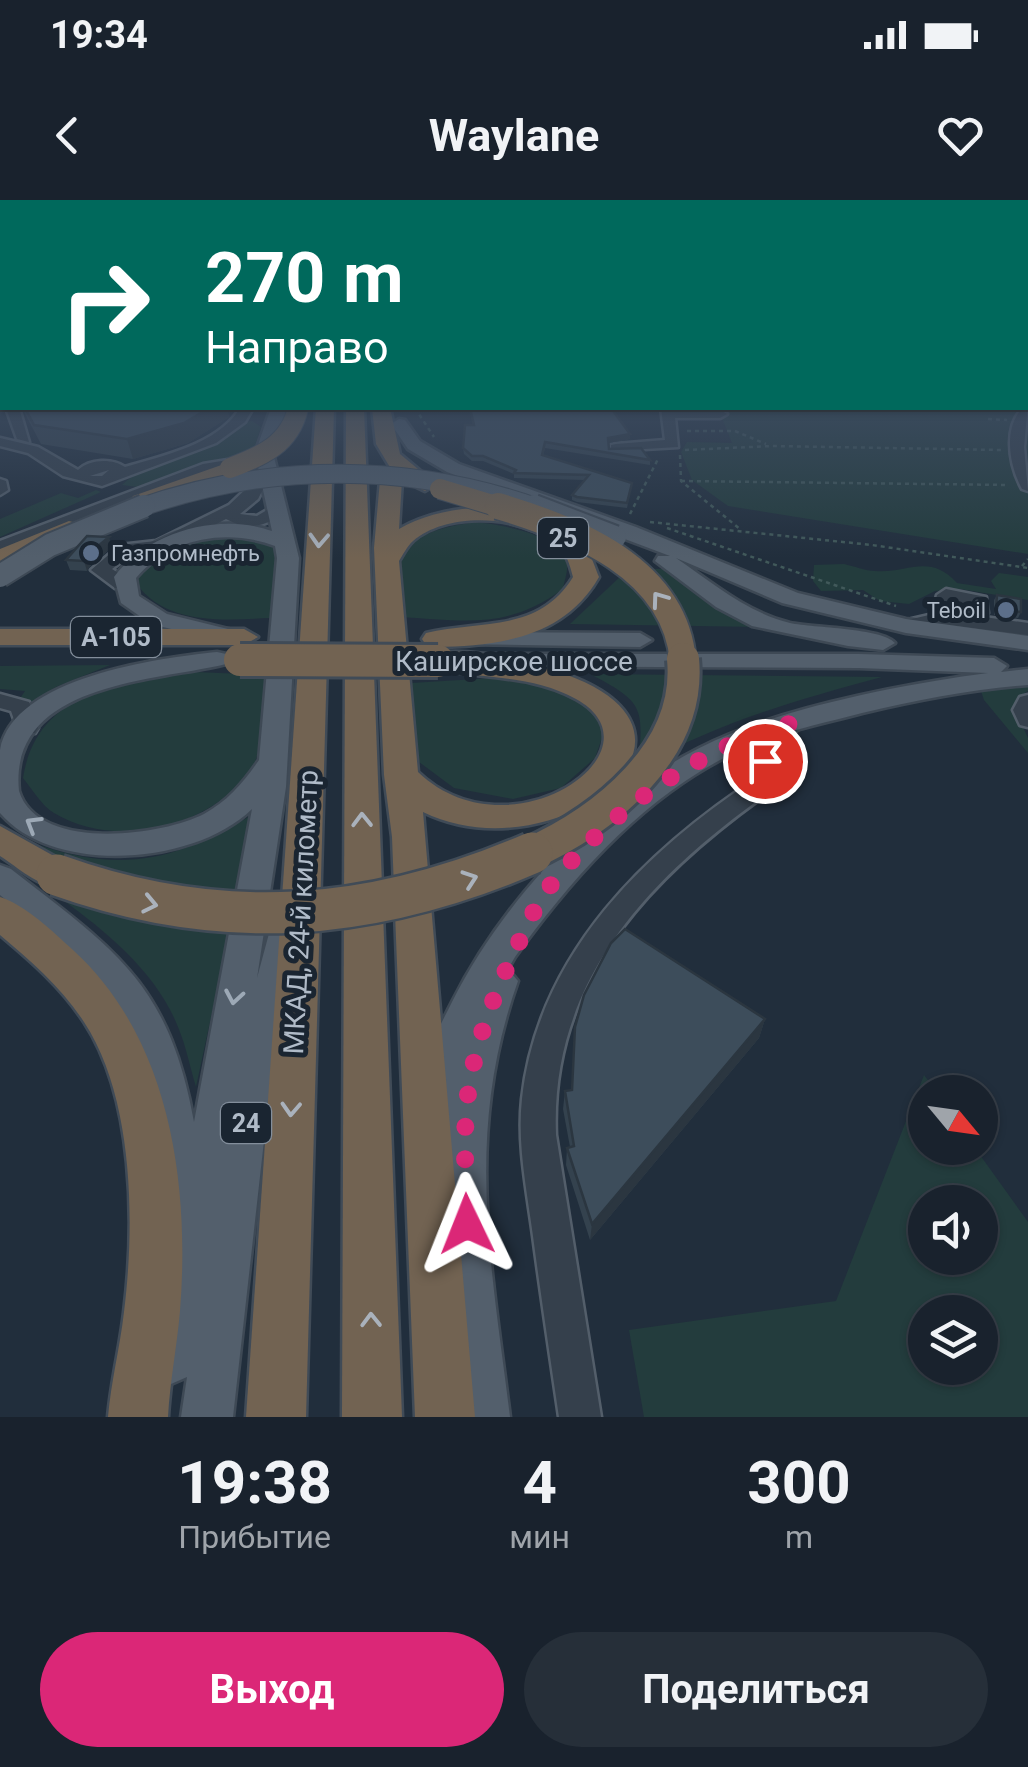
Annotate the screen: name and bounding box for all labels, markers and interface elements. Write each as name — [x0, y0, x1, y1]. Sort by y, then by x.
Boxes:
text: 19:34 — [50, 13, 148, 57]
icon: back — [40, 108, 95, 163]
icon: heart — [933, 108, 988, 163]
text: Waylane — [429, 109, 599, 162]
text: 270 m — [205, 237, 404, 319]
icon: right — [40, 240, 170, 370]
text: Направо — [205, 321, 389, 374]
road number: 25 — [538, 518, 588, 558]
one-way arrow — [309, 532, 330, 548]
place label: Газпромнефть — [111, 541, 260, 566]
marker: Газпромнефть — [80, 542, 102, 564]
one-way arrow — [653, 592, 670, 610]
place label: Teboil — [927, 598, 986, 623]
marker: Teboil — [995, 599, 1017, 621]
road number: А-105 — [71, 617, 161, 657]
street label: Каширское шоссе — [395, 645, 633, 678]
pin — [723, 719, 808, 804]
icon: arrive — [738, 734, 793, 789]
street label: МКАД, 24-й километр — [277, 769, 325, 1055]
one-way arrow — [352, 811, 373, 827]
one-way arrow — [25, 817, 43, 836]
one-way arrow — [461, 870, 478, 890]
one-way arrow — [141, 892, 158, 913]
one-way arrow — [224, 988, 245, 1005]
north arrow — [908, 1075, 998, 1165]
map controls — [908, 1075, 998, 1385]
one-way arrow — [281, 1102, 302, 1118]
road number: 24 — [221, 1103, 271, 1143]
position arrow — [415, 1172, 519, 1276]
button: sound — [908, 1185, 998, 1275]
button: layers — [908, 1295, 998, 1385]
one-way arrow — [360, 1311, 382, 1326]
text: 19:38 — [177, 1447, 332, 1518]
text: 4 — [522, 1447, 557, 1518]
text: 300 — [747, 1447, 851, 1518]
text: Прибытие — [178, 1518, 331, 1556]
text: мин — [509, 1518, 570, 1556]
text: m — [785, 1518, 813, 1556]
button: Выход — [40, 1632, 504, 1747]
button: Поделиться — [524, 1632, 988, 1747]

